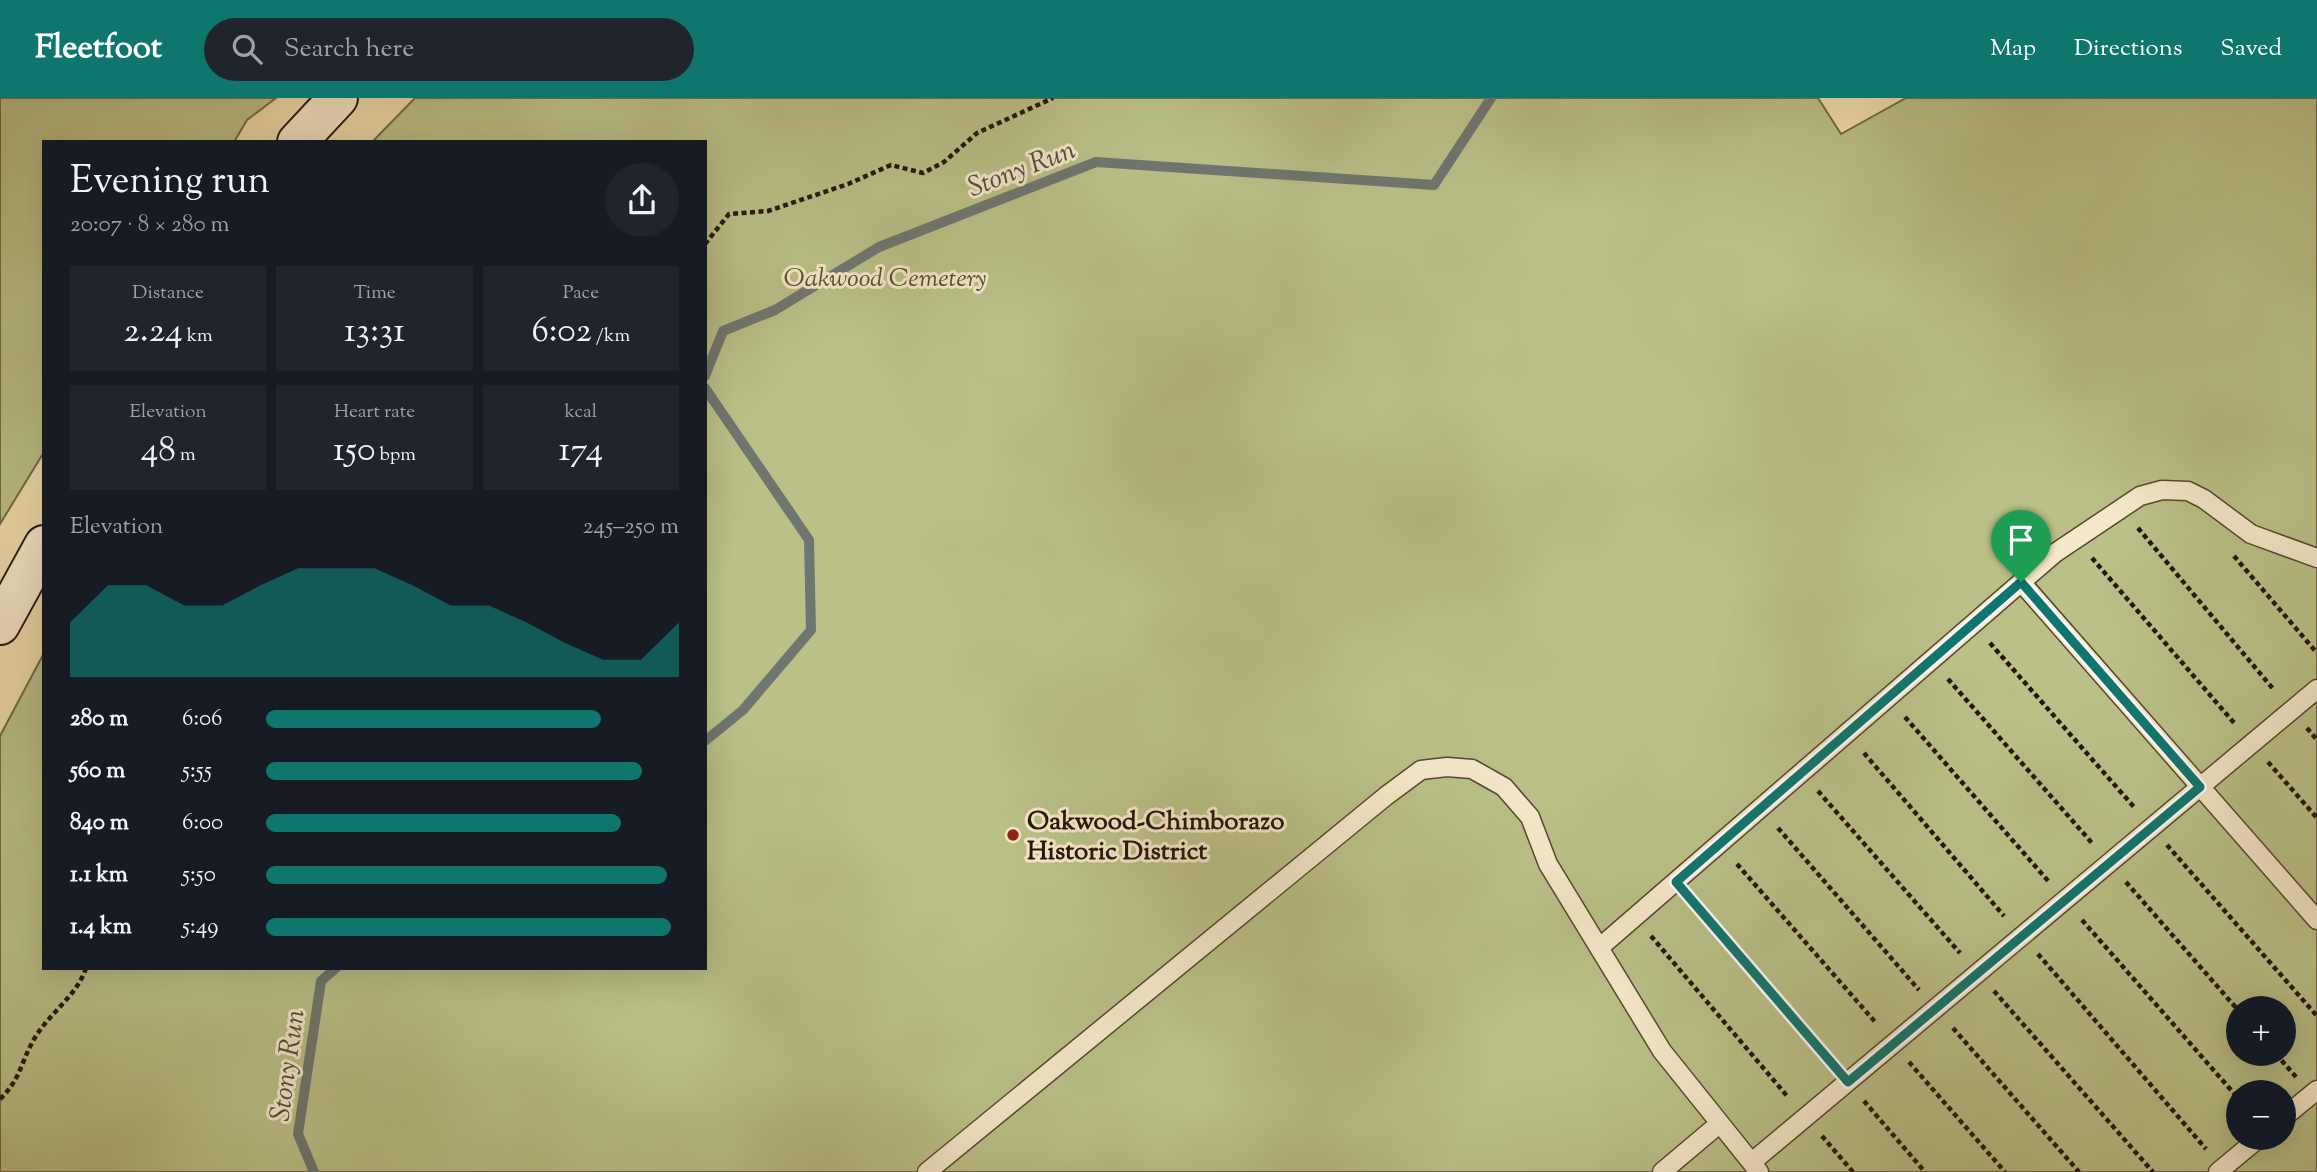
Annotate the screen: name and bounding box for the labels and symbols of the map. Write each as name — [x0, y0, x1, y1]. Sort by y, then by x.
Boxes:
water label: Stony Run — [962, 131, 1082, 209]
park label: Oakwood Cemetery — [784, 261, 986, 298]
pin — [1991, 510, 2051, 582]
place label: Oakwood-Chimborazo Historic District — [1027, 804, 1284, 871]
marker: Oakwood-Chimborazo Historic District — [1005, 827, 1021, 843]
water label: Stony Run — [261, 1007, 317, 1124]

